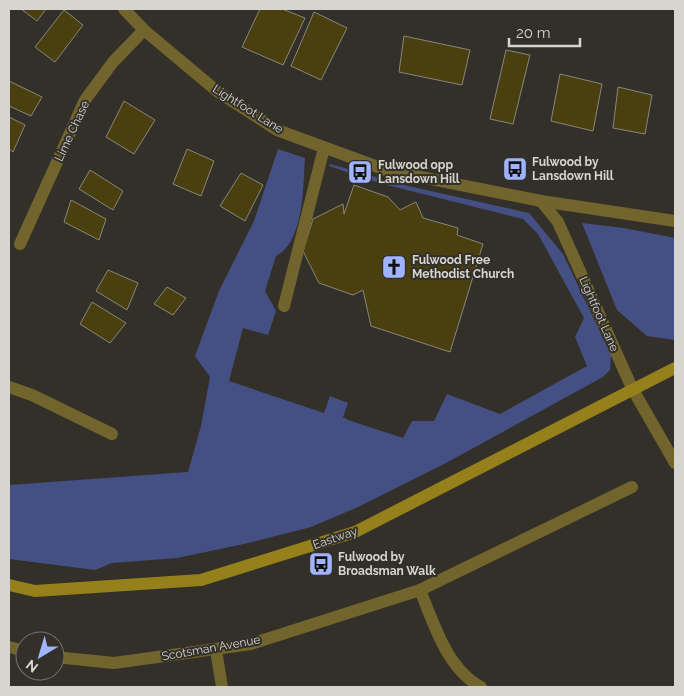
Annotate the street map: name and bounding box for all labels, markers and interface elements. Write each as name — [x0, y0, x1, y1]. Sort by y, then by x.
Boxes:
scale bar — [509, 15, 580, 47]
text: 20 m — [516, 24, 551, 42]
street label: Lightfoot Lane — [210, 82, 286, 136]
street label: Lime Chase — [52, 98, 92, 164]
place label: Fulwood by Lansdown Hill — [532, 155, 614, 183]
bus stop icon: Fulwood by Lansdown Hill — [502, 156, 528, 182]
place label: Fulwood opp Lansdown Hill — [378, 158, 460, 186]
bus stop icon: Fulwood opp Lansdown Hill — [347, 159, 373, 185]
place label: Fulwood Free Methodist Church — [412, 253, 514, 281]
church icon: Fulwood Free Methodist Church — [381, 254, 407, 280]
street label: Lightfoot Lane — [576, 274, 622, 354]
street label: Eastway — [311, 524, 360, 552]
place label: Fulwood by Broadsman Walk — [338, 550, 436, 578]
bus stop icon: Fulwood by Broadsman Walk — [308, 551, 334, 577]
north arrow — [15, 631, 65, 681]
street label: Scotsman Avenue — [161, 632, 261, 664]
text: N — [23, 657, 41, 676]

